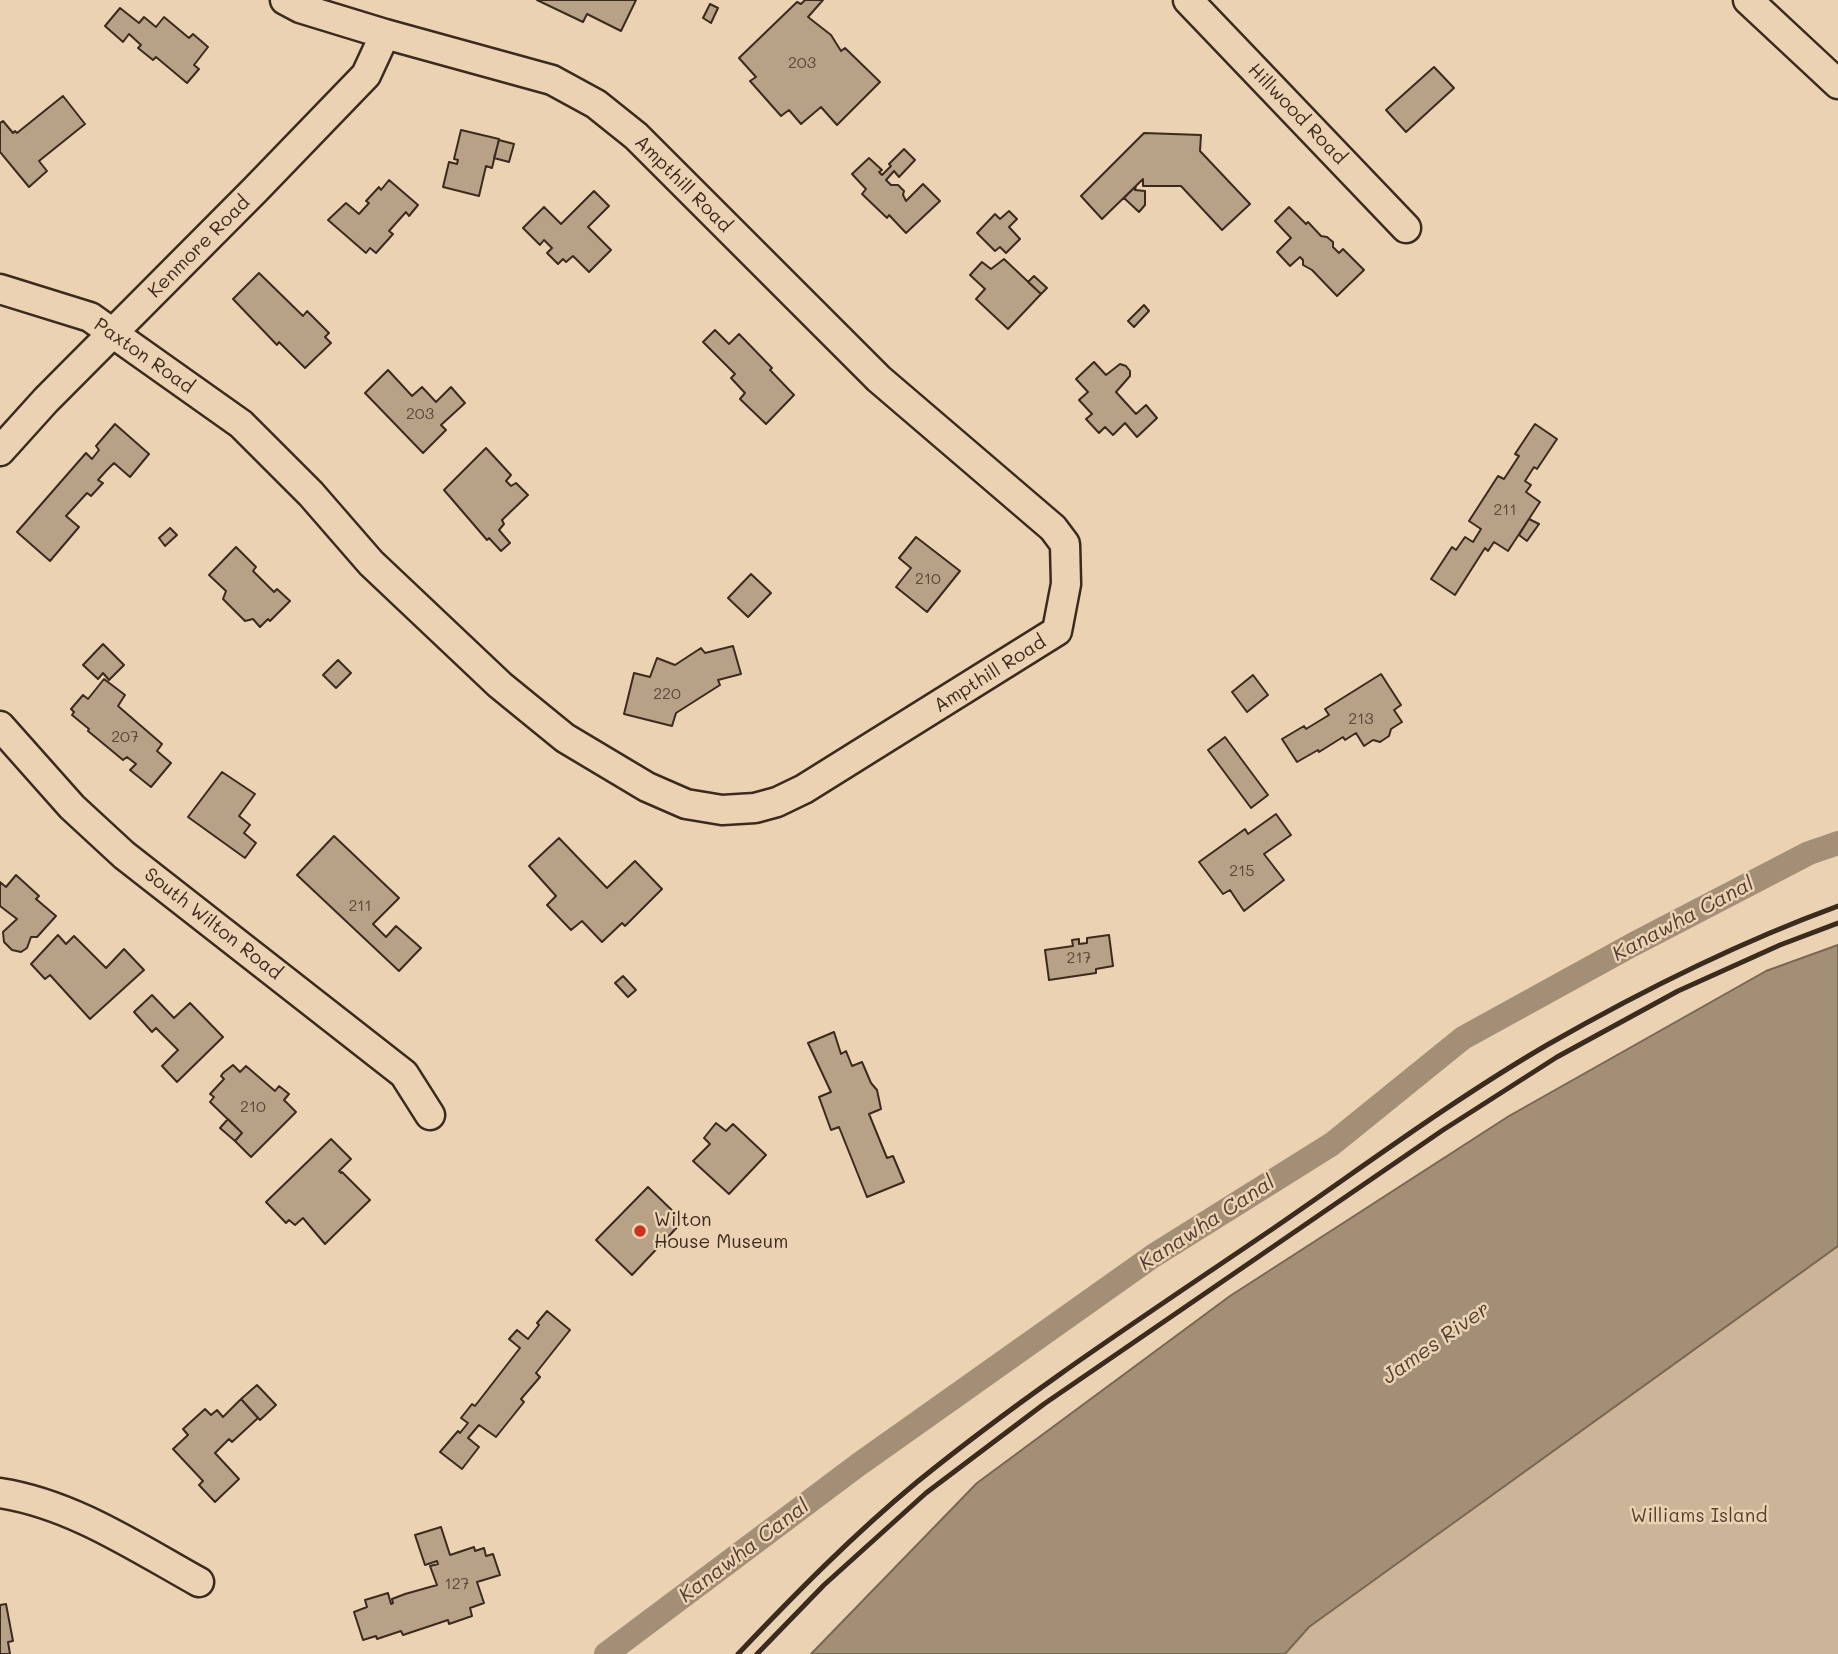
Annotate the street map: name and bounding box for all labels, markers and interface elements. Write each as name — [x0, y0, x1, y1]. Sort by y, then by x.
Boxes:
house number: 203 — [788, 53, 816, 73]
street label: Hillwood Road — [1243, 59, 1351, 169]
street label: Ampthill Road — [630, 131, 736, 237]
street label: Kenmore Road — [143, 191, 255, 303]
street label: Paxton Road — [90, 313, 198, 399]
house number: 203 — [406, 404, 434, 424]
house number: 211 — [1493, 500, 1517, 520]
house number: 210 — [915, 569, 941, 589]
street label: Ampthill Road — [930, 630, 1050, 718]
house number: 220 — [653, 684, 681, 704]
house number: 213 — [1348, 709, 1374, 729]
house number: 207 — [111, 727, 139, 747]
house number: 215 — [1229, 861, 1255, 881]
street label: South Wilton Road — [140, 863, 286, 985]
water label: Kanawha Canal — [1608, 871, 1758, 967]
house number: 211 — [348, 896, 372, 916]
house number: 217 — [1067, 948, 1091, 968]
house number: 210 — [240, 1097, 266, 1117]
water label: Kanawha Canal — [1134, 1170, 1280, 1276]
place label: Wilton House Museum — [654, 1209, 788, 1253]
marker: Wilton House Museum — [632, 1223, 648, 1239]
water label: James River — [1377, 1297, 1495, 1389]
water label: Kanawha Canal — [674, 1494, 814, 1608]
park label: Williams Island — [1631, 1505, 1767, 1527]
house number: 127 — [445, 1574, 469, 1594]

